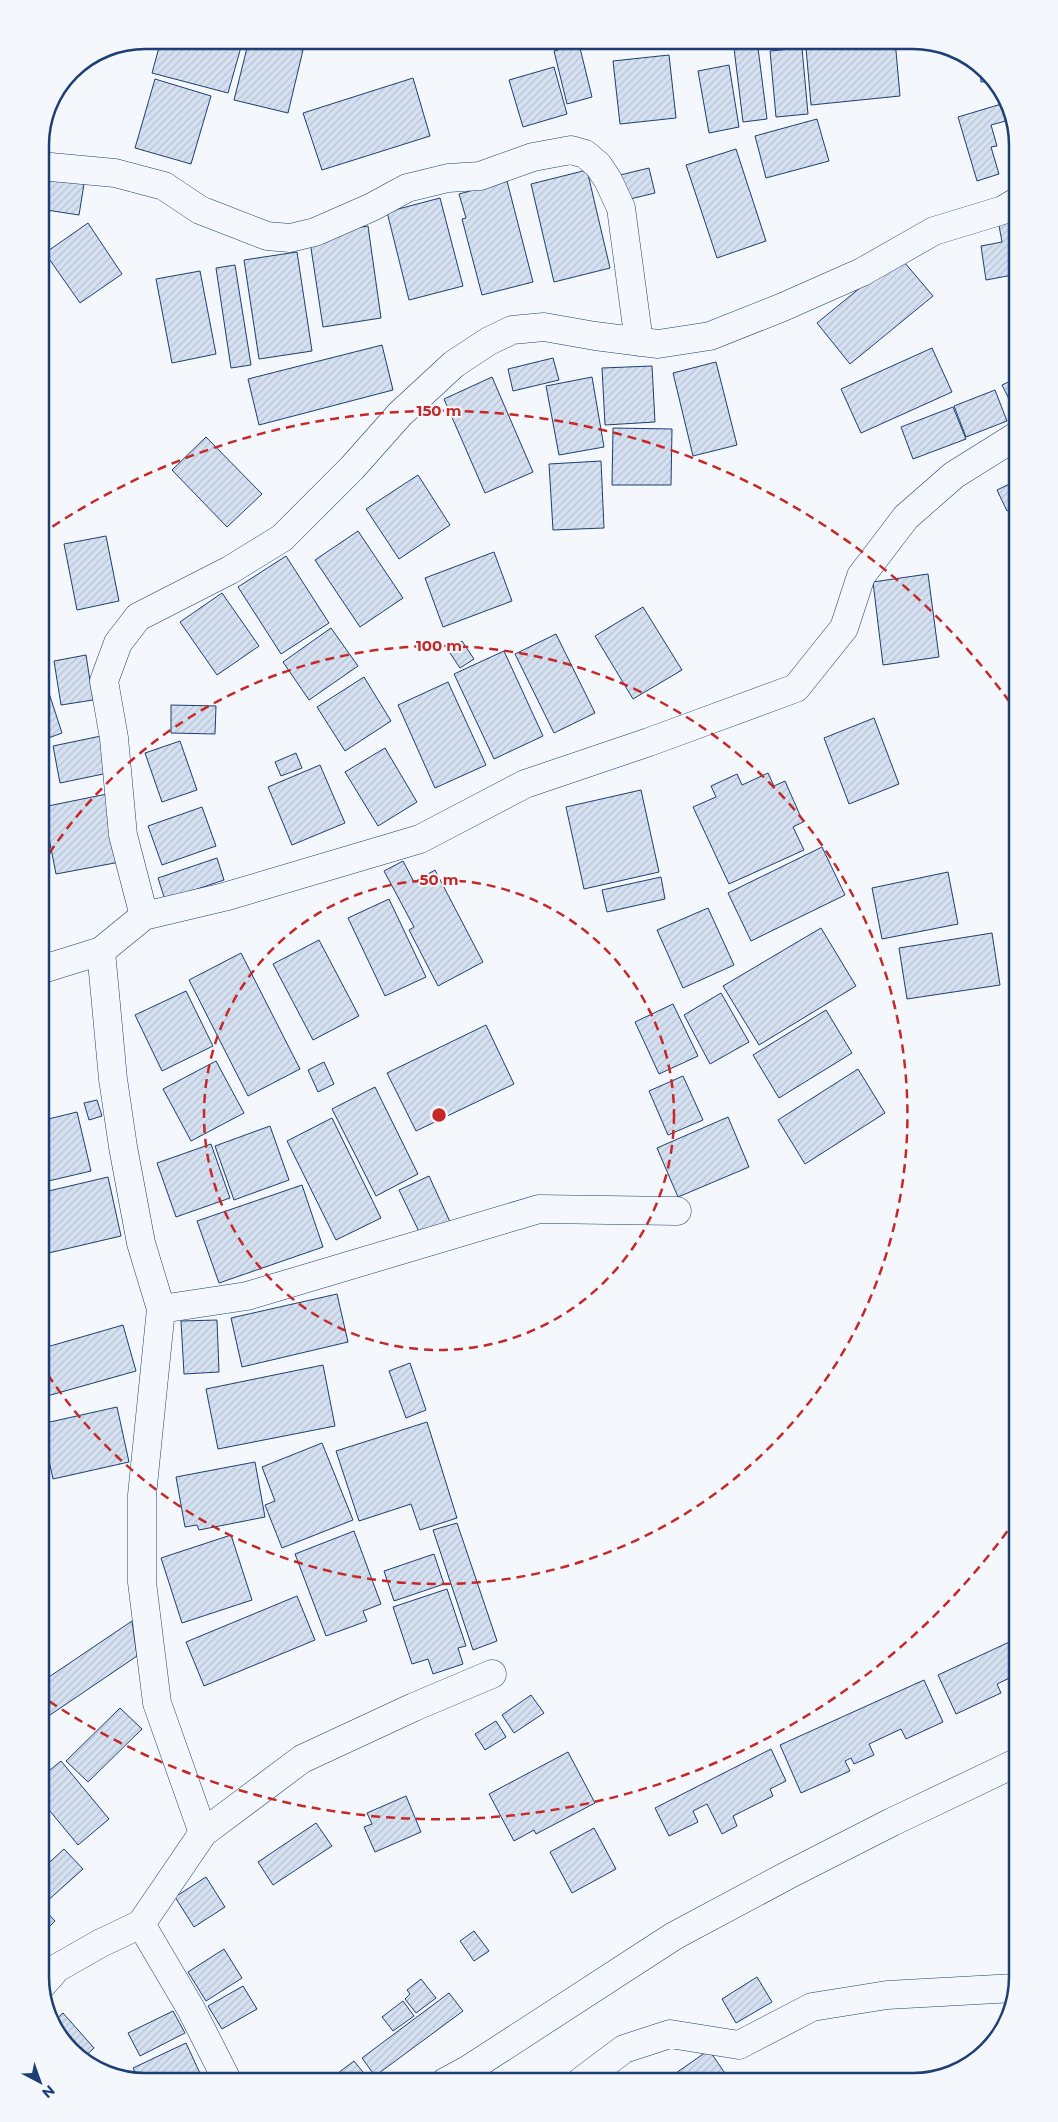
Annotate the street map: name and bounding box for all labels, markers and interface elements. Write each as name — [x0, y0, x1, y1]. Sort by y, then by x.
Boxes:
text: 150 m — [417, 401, 461, 420]
text: 100 m — [416, 636, 462, 655]
text: 50 m — [419, 870, 459, 889]
centre of rings — [430, 1106, 448, 1124]
north arrow — [15, 2057, 65, 2107]
text: N — [38, 2081, 59, 2102]

